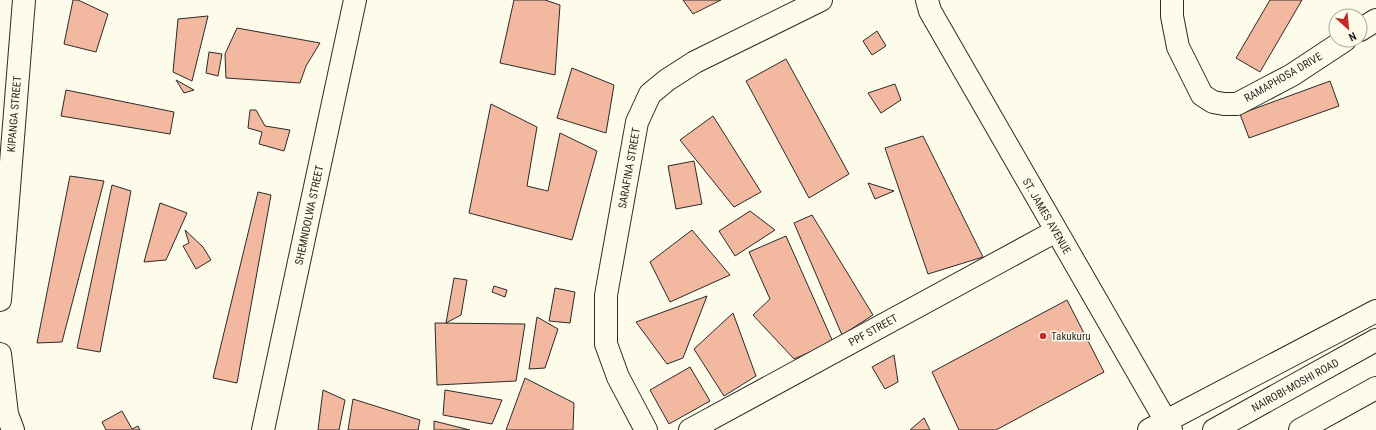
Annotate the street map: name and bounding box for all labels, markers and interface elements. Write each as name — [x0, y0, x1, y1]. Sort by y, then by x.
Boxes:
north arrow — [1328, 8, 1368, 48]
text: N — [1346, 29, 1358, 44]
street label: RAMAPHOSA DRIVE — [1242, 50, 1325, 105]
street label: KIPANGA STREET — [5, 75, 24, 153]
street label: SARAFINA STREET — [616, 126, 643, 210]
street label: SHEMNDOLWA STREET — [293, 164, 326, 266]
street label: ST. JAMES AVENUE — [1020, 176, 1074, 257]
street label: PPF STREET — [846, 312, 900, 349]
place label: Takukuru — [1051, 330, 1091, 343]
marker: Takukuru — [1038, 331, 1048, 341]
street label: NAIROBI-MOSHI ROAD — [1249, 356, 1341, 415]

